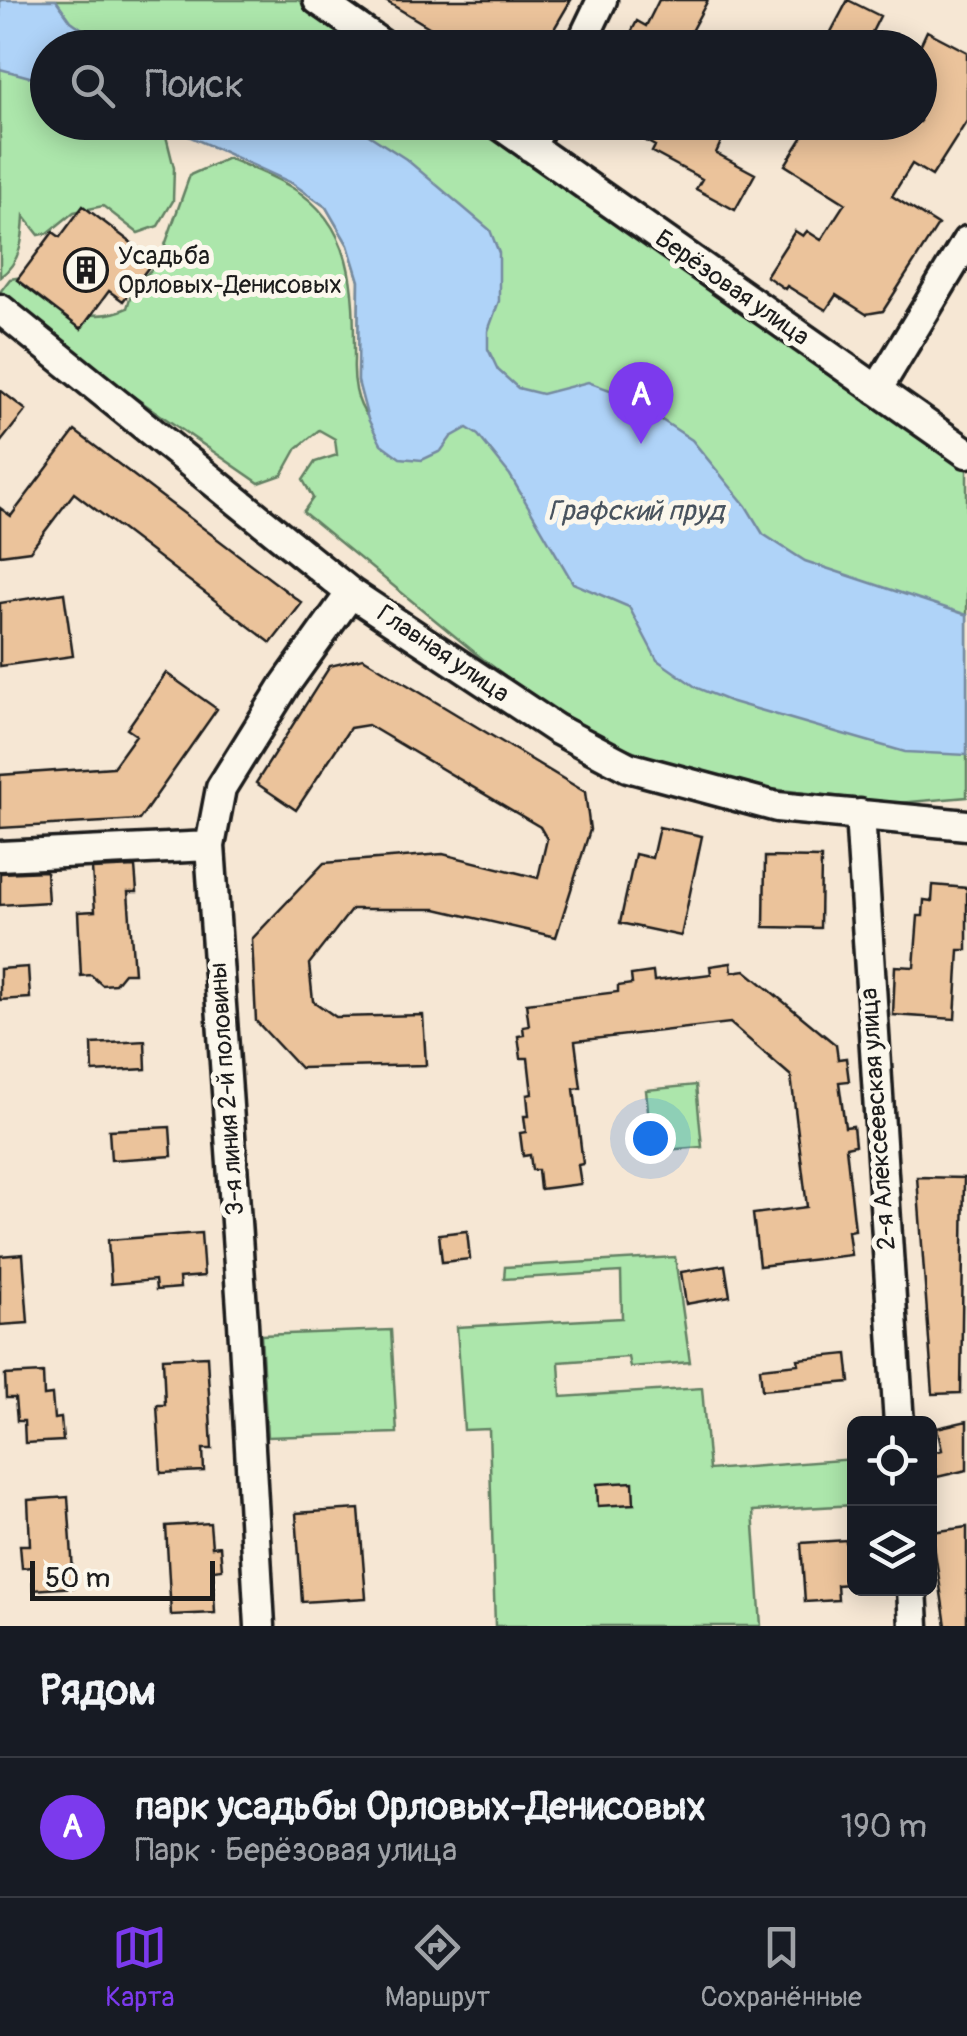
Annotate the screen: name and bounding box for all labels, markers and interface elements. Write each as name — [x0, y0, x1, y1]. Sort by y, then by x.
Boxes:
search box — [30, 30, 937, 140]
icon: search — [65, 58, 120, 113]
text: Поиск — [145, 61, 244, 109]
street label: Берёзовая улица — [649, 223, 815, 353]
place label: Усадьба Орловых-Денисовых — [118, 241, 342, 301]
building icon: Усадьба Орловых-Денисовых — [63, 247, 109, 293]
pin: A — [608, 362, 674, 444]
water label: Графский пруд — [548, 494, 726, 529]
street label: Главная улица — [371, 598, 515, 710]
street label: 3-я линия 2-й половины — [203, 961, 251, 1217]
street label: 2-я Алексеевская улица — [853, 987, 903, 1251]
your location — [625, 1113, 676, 1164]
map controls — [847, 1416, 937, 1596]
button: locate — [847, 1416, 937, 1506]
button: layers — [847, 1506, 937, 1596]
scale bar — [30, 1556, 215, 1600]
text: 50 m — [45, 1561, 110, 1596]
text: Рядом — [40, 1665, 156, 1717]
text: парк усадьбы Орловых-Денисовых — [135, 1783, 706, 1831]
text: A — [62, 1807, 83, 1847]
text: 190 m — [841, 1807, 927, 1847]
text: Парк · Берёзовая улица — [135, 1831, 457, 1871]
tab: Карта — [105, 1920, 175, 2015]
tab: Маршрут — [385, 1920, 490, 2015]
tab: Сохранённые — [700, 1920, 862, 2015]

